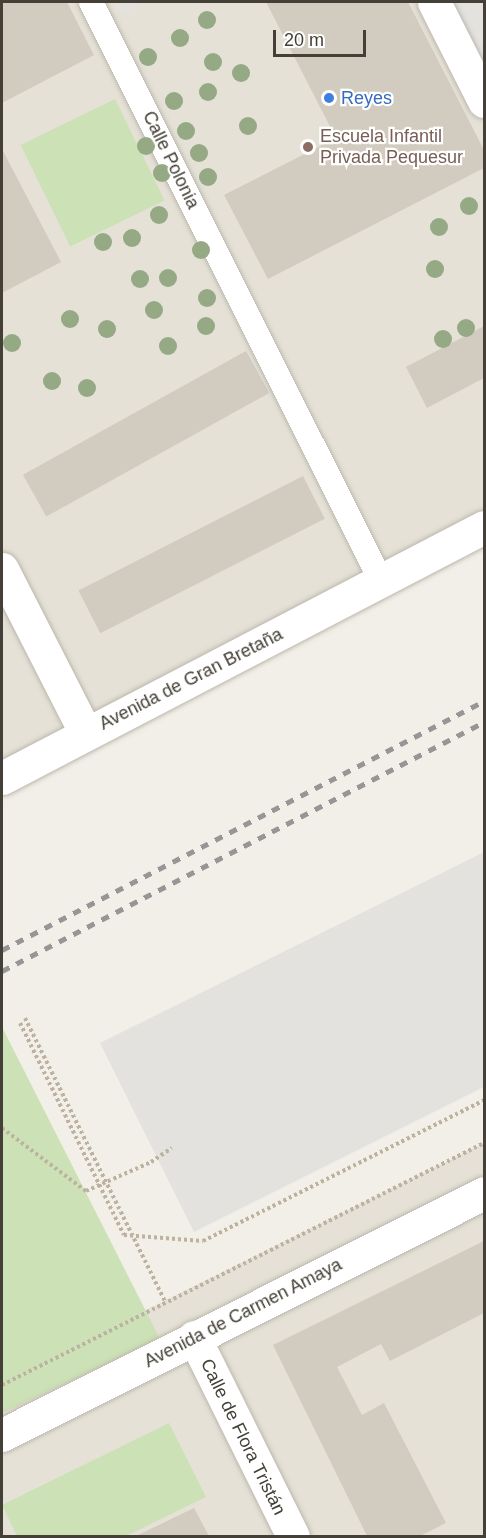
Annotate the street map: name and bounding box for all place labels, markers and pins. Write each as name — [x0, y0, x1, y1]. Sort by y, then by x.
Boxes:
place label: Reyes — [341, 87, 392, 109]
marker: Reyes — [322, 91, 336, 105]
place label: Escuela Infantil Privada Pequesur — [320, 126, 463, 168]
marker: Escuela Infantil Privada Pequesur — [301, 140, 315, 154]

